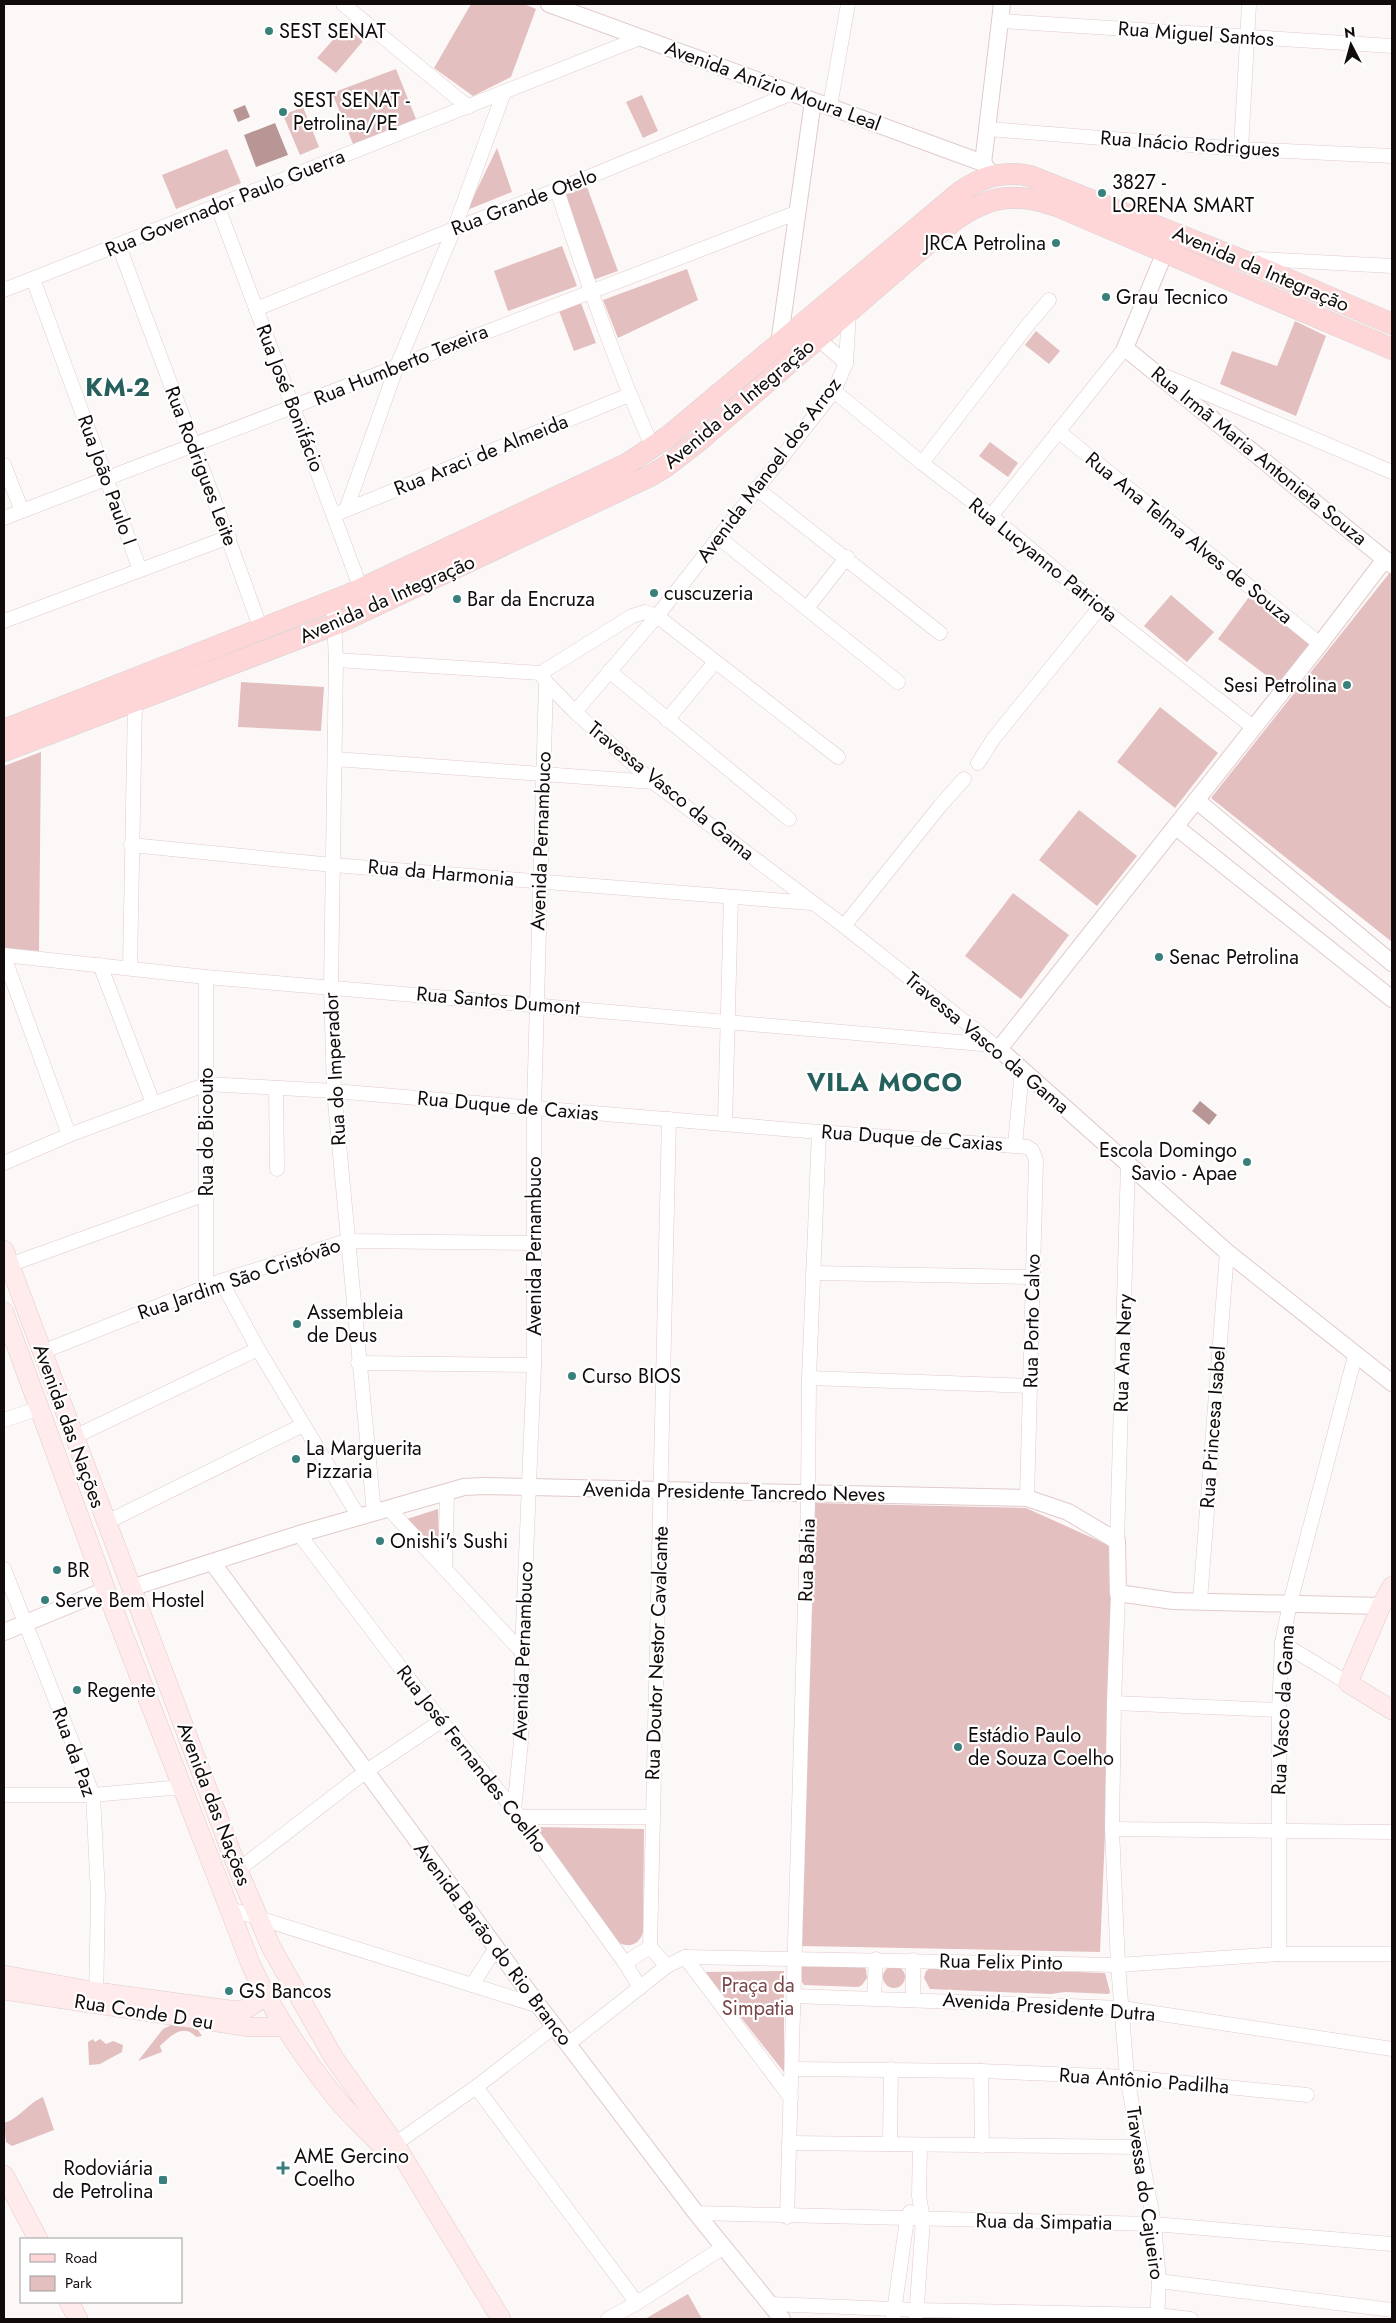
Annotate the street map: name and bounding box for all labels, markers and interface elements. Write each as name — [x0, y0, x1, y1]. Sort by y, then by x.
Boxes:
street label: Rua Miguel Santos — [1117, 14, 1275, 54]
place label: SEST SENAT — [279, 17, 386, 46]
north arrow — [1326, 20, 1376, 70]
text: N — [1343, 22, 1356, 43]
marker: SEST SENAT — [263, 25, 275, 37]
street label: Avenida Anízio Moura Leal — [661, 33, 885, 139]
place label: SEST SENAT - Petrolina/PE — [293, 86, 411, 138]
marker: SEST SENAT - Petrolina/PE — [277, 106, 289, 118]
street label: Rua Inácio Rodrigues — [1099, 123, 1281, 165]
street label: Rua Governador Paulo Guerra — [101, 142, 349, 264]
street label: Rua Grande Otelo — [447, 161, 601, 243]
place label: 3827 - LORENA SMART — [1112, 168, 1255, 220]
marker: 3827 - LORENA SMART — [1096, 187, 1108, 199]
street label: Avenida da Integração — [1168, 219, 1354, 319]
place label: JRCA Petrolina — [922, 229, 1046, 258]
marker: JRCA Petrolina — [1050, 237, 1062, 249]
place label: Grau Tecnico — [1116, 283, 1228, 312]
marker: Grau Tecnico — [1100, 291, 1112, 303]
street label: Rua Humberto Texeira — [310, 317, 492, 413]
street label: Rua José Bonifácio — [248, 320, 332, 476]
street label: Avenida da Integração — [657, 332, 821, 476]
street label: Rua Irmã Maria Antonieta Souza — [1145, 359, 1373, 553]
district label: KM-2 — [85, 369, 151, 405]
street label: Avenida Manoel dos Arroz — [690, 372, 848, 568]
street label: Rua Rodrigues Leite — [157, 382, 245, 550]
street label: Rua Araci de Almeida — [390, 407, 572, 503]
street label: Rua João Paulo I — [70, 411, 144, 549]
street label: Rua Ana Telma Alves de Souza — [1079, 445, 1299, 631]
street label: Rua Lucyanno Patriota — [962, 491, 1124, 629]
street label: Avenida da Integração — [295, 547, 479, 651]
place label: cuscuzeria — [664, 579, 753, 608]
place label: Bar da Encruza — [467, 585, 595, 614]
marker: cuscuzeria — [648, 587, 660, 599]
marker: Bar da Encruza — [451, 593, 463, 605]
place label: Sesi Petrolina — [1224, 671, 1337, 700]
marker: Sesi Petrolina — [1341, 679, 1353, 691]
street label: Travessa Vasco da Gama — [581, 714, 761, 868]
street label: Avenida Pernambuco — [523, 751, 559, 931]
street label: Rua da Harmonia — [367, 852, 515, 894]
place label: Senac Petrolina — [1169, 943, 1299, 972]
marker: Senac Petrolina — [1153, 951, 1165, 963]
street label: Travessa Vasco da Gama — [898, 965, 1076, 1121]
street label: Rua Santos Dumont — [415, 979, 581, 1023]
street label: Rua do Imperador — [316, 991, 353, 1146]
district label: VILA MOCO — [806, 1064, 963, 1100]
street label: Rua do Bicouto — [192, 1068, 221, 1196]
street label: Rua Duque de Caxias — [416, 1084, 600, 1128]
street label: Rua Duque de Caxias — [820, 1117, 1004, 1159]
place label: Escola Domingo Savio - Apae — [1099, 1136, 1237, 1188]
street label: Avenida Pernambuco — [520, 1156, 549, 1336]
marker: Escola Domingo Savio - Apae — [1241, 1156, 1253, 1168]
street label: Rua Jardim São Cristóvão — [134, 1231, 345, 1327]
street label: Rua Porto Calvo — [1016, 1253, 1048, 1389]
street label: Rua Ana Nery — [1106, 1293, 1140, 1413]
place label: Assembleia de Deus — [307, 1298, 403, 1350]
marker: Assembleia de Deus — [291, 1318, 303, 1330]
street label: Avenida das Nações — [26, 1340, 112, 1512]
street label: Rua Princesa Isabel — [1193, 1345, 1233, 1509]
place label: Curso BIOS — [582, 1362, 681, 1391]
marker: Curso BIOS — [566, 1370, 578, 1382]
place label: La Marguerita Pizzaria — [306, 1434, 422, 1486]
marker: La Marguerita Pizzaria — [290, 1453, 302, 1465]
street label: Avenida Presidente Tancredo Neves — [583, 1475, 885, 1509]
street label: Rua Bahia — [791, 1518, 823, 1602]
street label: Rua Doutor Nestor Cavalcante — [638, 1525, 676, 1781]
place label: Onishi's Sushi — [390, 1527, 508, 1556]
marker: Onishi's Sushi — [374, 1535, 386, 1547]
place label: BR — [67, 1556, 89, 1585]
street label: Avenida Pernambuco — [505, 1561, 541, 1741]
marker: BR — [51, 1564, 63, 1576]
place label: Serve Bem Hostel — [55, 1586, 205, 1615]
marker: Serve Bem Hostel — [39, 1594, 51, 1606]
street label: Rua Vasco da Gama — [1264, 1624, 1302, 1796]
street label: Rua José Fernandes Coelho — [389, 1659, 555, 1859]
place label: Regente — [87, 1676, 156, 1705]
marker: Regente — [71, 1684, 83, 1696]
street label: Rua da Paz — [44, 1703, 104, 1801]
street label: Avenida das Nações — [170, 1718, 258, 1890]
place label: Estádio Paulo de Souza Coelho — [968, 1721, 1114, 1773]
marker: Estádio Paulo de Souza Coelho — [952, 1741, 964, 1753]
street label: Avenida Barão do Rio Branco — [407, 1836, 579, 2052]
street label: Rua Felix Pinto — [939, 1946, 1063, 1978]
park label: Praça da Simpatia — [721, 1971, 795, 2023]
place label: GS Bancos — [239, 1977, 331, 2006]
marker: GS Bancos — [223, 1985, 235, 1997]
street label: Avenida Presidente Dutra — [942, 1985, 1156, 2029]
street label: Rua Conde D eu — [72, 1987, 216, 2037]
street label: Rua Antônio Padilha — [1058, 2061, 1230, 2101]
street label: Travessa do Cajueiro — [1118, 2104, 1172, 2282]
place label: AME Gercino Coelho — [294, 2142, 409, 2194]
place label: Rodoviária de Petrolina — [52, 2154, 153, 2206]
marker: AME Gercino Coelho — [276, 2161, 290, 2175]
marker: Rodoviária de Petrolina — [157, 2174, 169, 2186]
street label: Rua da Simpatia — [975, 2206, 1113, 2238]
legend — [20, 2238, 182, 2303]
text: Road — [65, 2247, 97, 2269]
text: Park — [65, 2272, 92, 2294]

